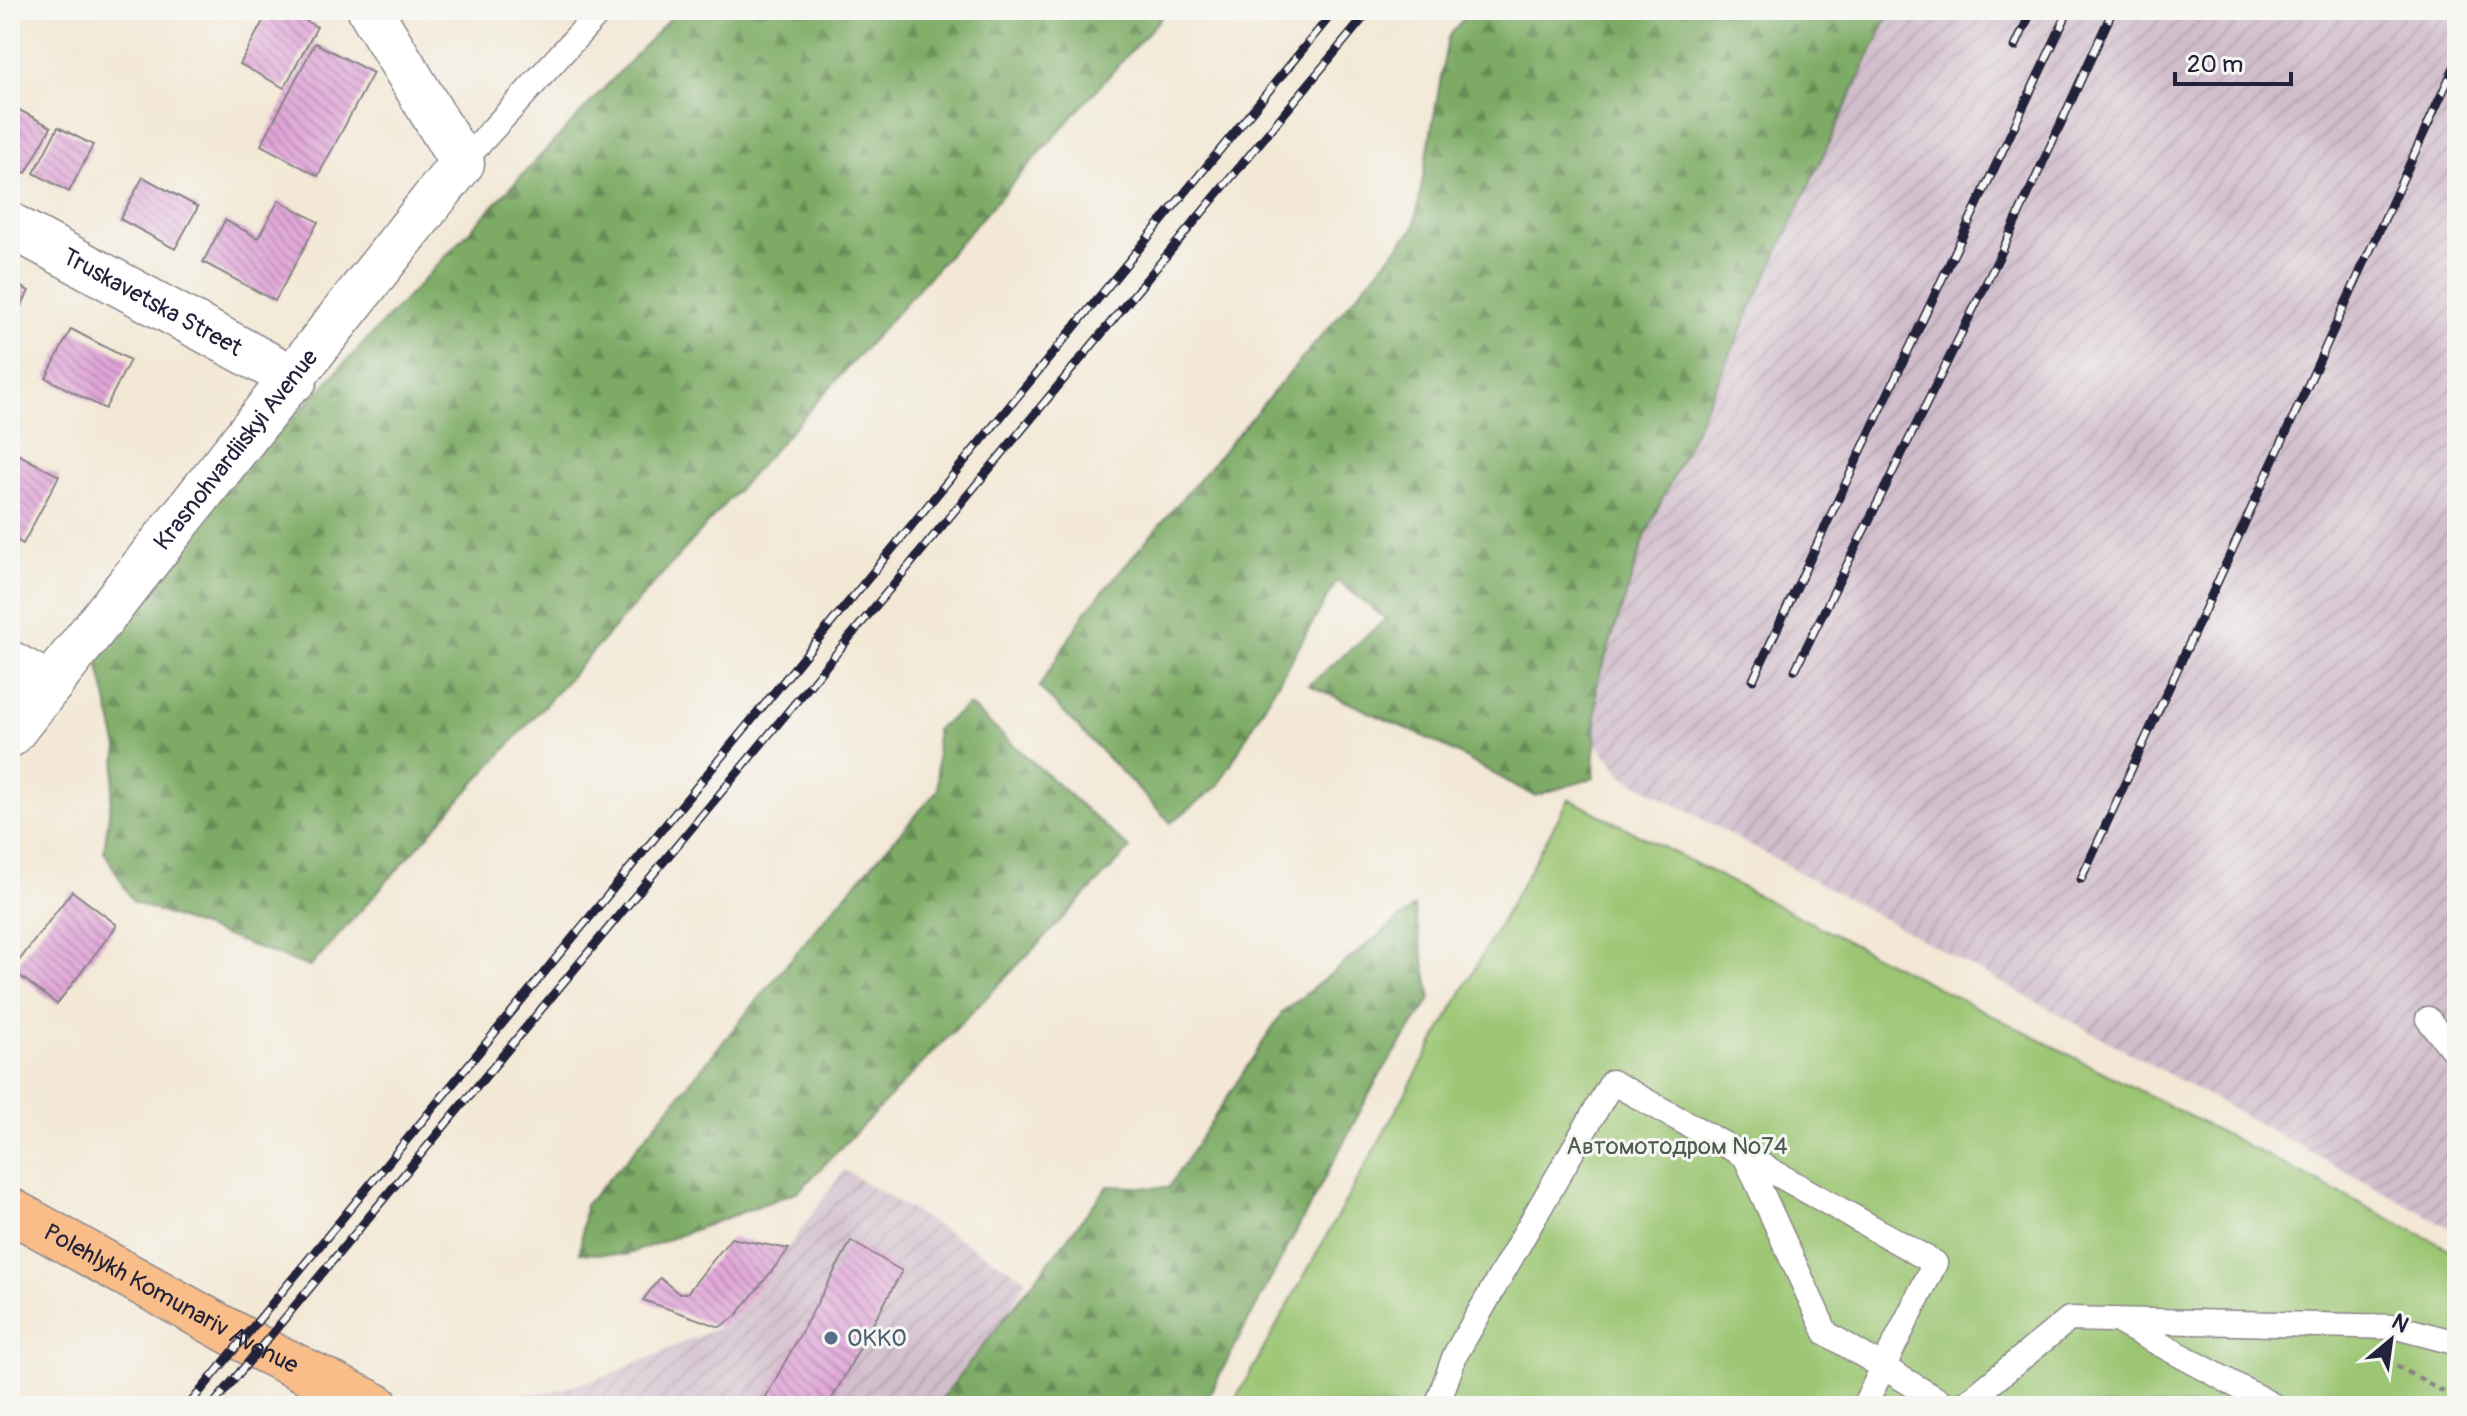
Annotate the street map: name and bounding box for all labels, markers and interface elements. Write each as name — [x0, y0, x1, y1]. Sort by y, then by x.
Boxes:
scale bar — [2175, 36, 2291, 86]
text: 20 m — [2187, 50, 2243, 79]
street label: Truskavetska Street — [58, 242, 248, 362]
street label: Krasnohvardiiskyi Avenue — [147, 343, 324, 556]
park label: Автомотодром №74 — [1566, 1132, 1788, 1161]
street label: Polehlykh Komunariv Avenue — [39, 1217, 303, 1380]
north arrow — [2351, 1300, 2431, 1380]
text: N — [2387, 1308, 2414, 1339]
place label: OKKO — [847, 1324, 906, 1353]
marker: OKKO — [822, 1329, 840, 1347]

